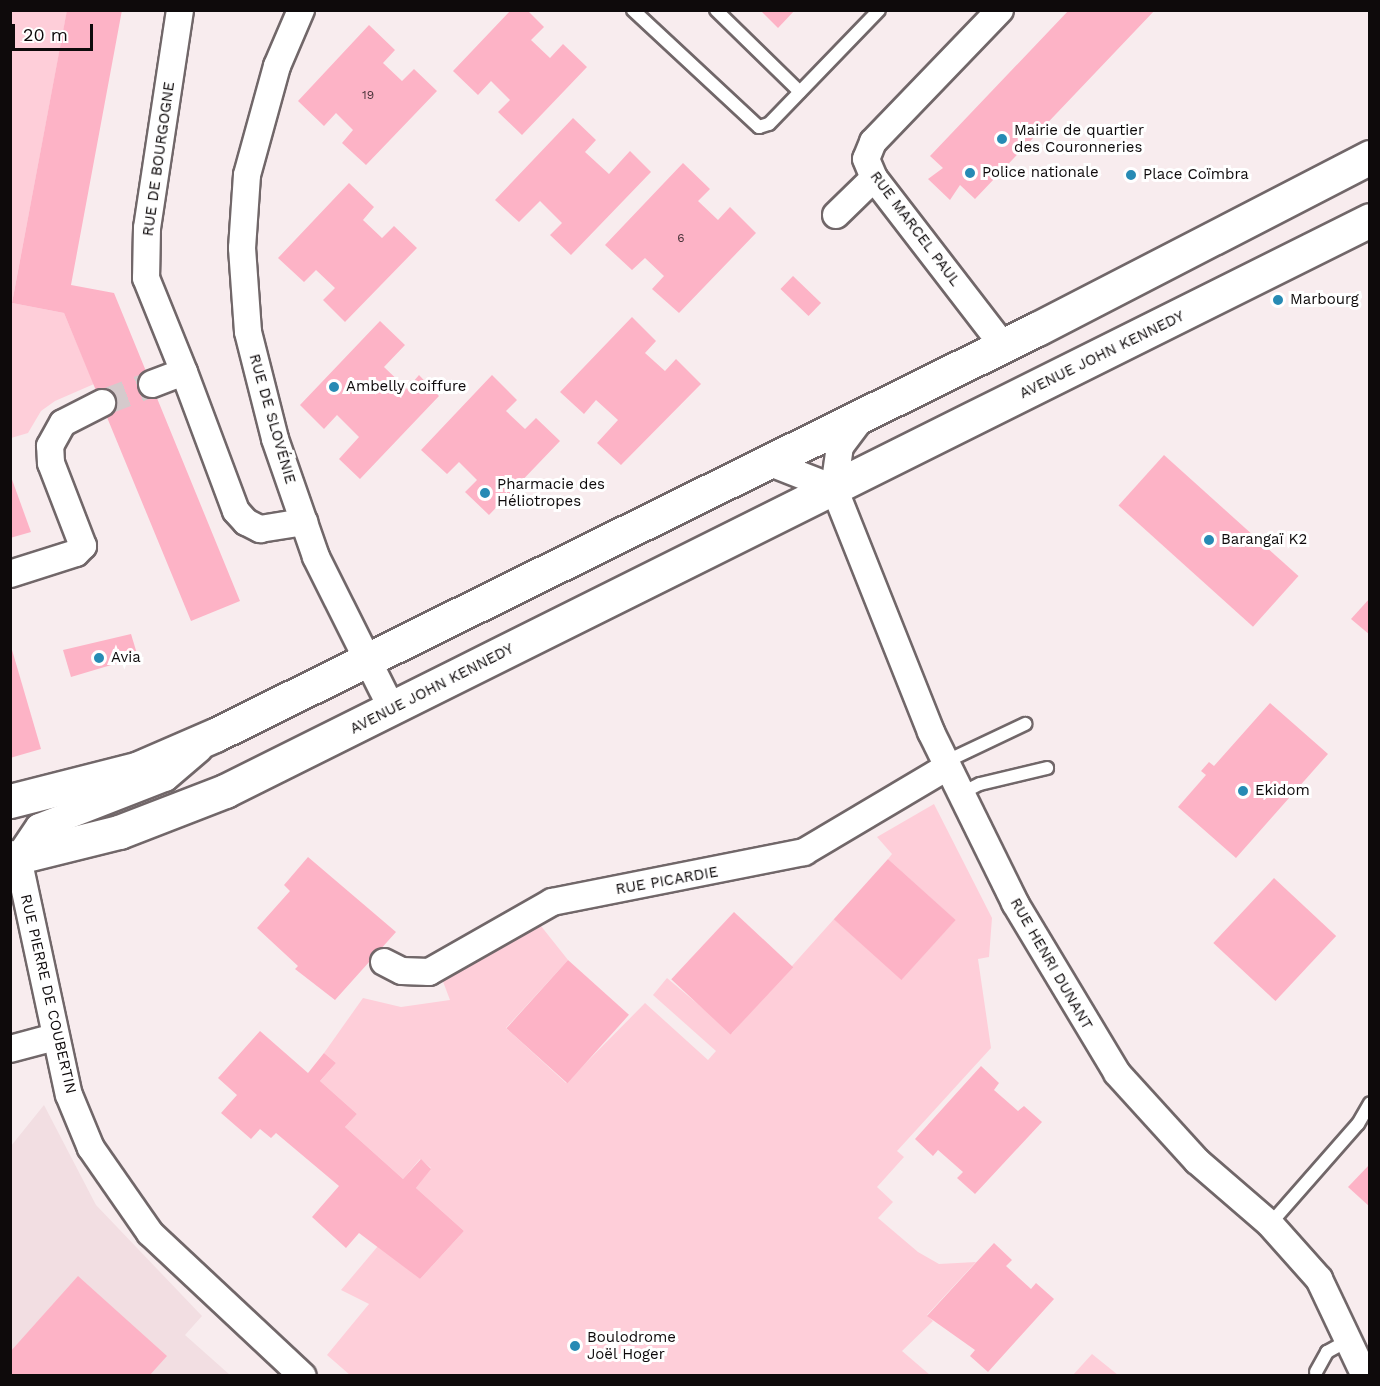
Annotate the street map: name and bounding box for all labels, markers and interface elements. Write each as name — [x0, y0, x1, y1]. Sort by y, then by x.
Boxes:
scale bar — [15, 12, 96, 50]
text: 20 m — [23, 24, 68, 45]
street label: RUE DE BOURGOGNE — [139, 81, 179, 237]
house number: 19 — [362, 89, 374, 103]
place label: Mairie de quartier des Couronneries — [1014, 121, 1144, 156]
marker: Mairie de quartier des Couronneries — [995, 132, 1009, 146]
place label: Police nationale — [982, 164, 1099, 182]
marker: Police nationale — [963, 166, 977, 180]
place label: Place Coïmbra — [1143, 166, 1249, 184]
street label: RUE MARCEL PAUL — [866, 168, 964, 290]
marker: Place Coïmbra — [1124, 168, 1138, 182]
house number: 6 — [677, 232, 685, 246]
place label: Marbourg — [1290, 291, 1359, 309]
marker: Marbourg — [1271, 293, 1285, 307]
street label: AVENUE JOHN KENNEDY — [1016, 307, 1188, 403]
street label: RUE DE SLOVÉNIE — [245, 352, 299, 486]
place label: Ambelly coiffure — [346, 378, 467, 396]
marker: Ambelly coiffure — [327, 380, 341, 394]
place label: Pharmacie des Héliotropes — [497, 475, 605, 510]
marker: Pharmacie des Héliotropes — [478, 486, 492, 500]
place label: Barangaï K2 — [1221, 531, 1307, 549]
marker: Barangaï K2 — [1202, 533, 1216, 547]
street label: AVENUE JOHN KENNEDY — [347, 640, 517, 738]
place label: Avia — [111, 649, 141, 667]
marker: Avia — [92, 651, 106, 665]
place label: Ekidom — [1255, 782, 1310, 800]
marker: Ekidom — [1236, 784, 1250, 798]
street label: RUE PICARDIE — [614, 863, 720, 899]
street label: RUE PIERRE DE COUBERTIN — [16, 892, 80, 1096]
street label: RUE HENRI DUNANT — [1006, 895, 1096, 1033]
place label: Boulodrome Joël Hoger — [587, 1328, 676, 1363]
marker: Boulodrome Joël Hoger — [568, 1339, 582, 1353]

